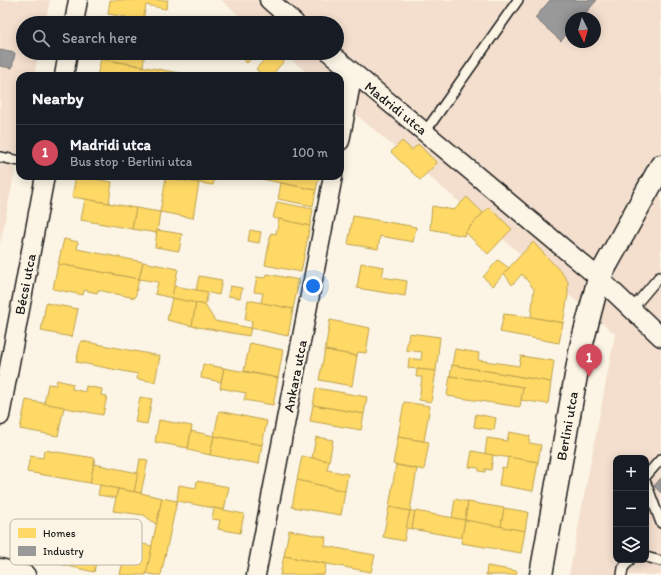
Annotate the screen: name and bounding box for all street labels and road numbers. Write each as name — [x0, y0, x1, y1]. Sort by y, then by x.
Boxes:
street label: Madridi utca — [361, 78, 430, 139]
street label: Bécsi utca — [11, 251, 40, 316]
street label: Ankara utca — [280, 338, 311, 414]
street label: Berlini utca — [553, 390, 582, 462]

